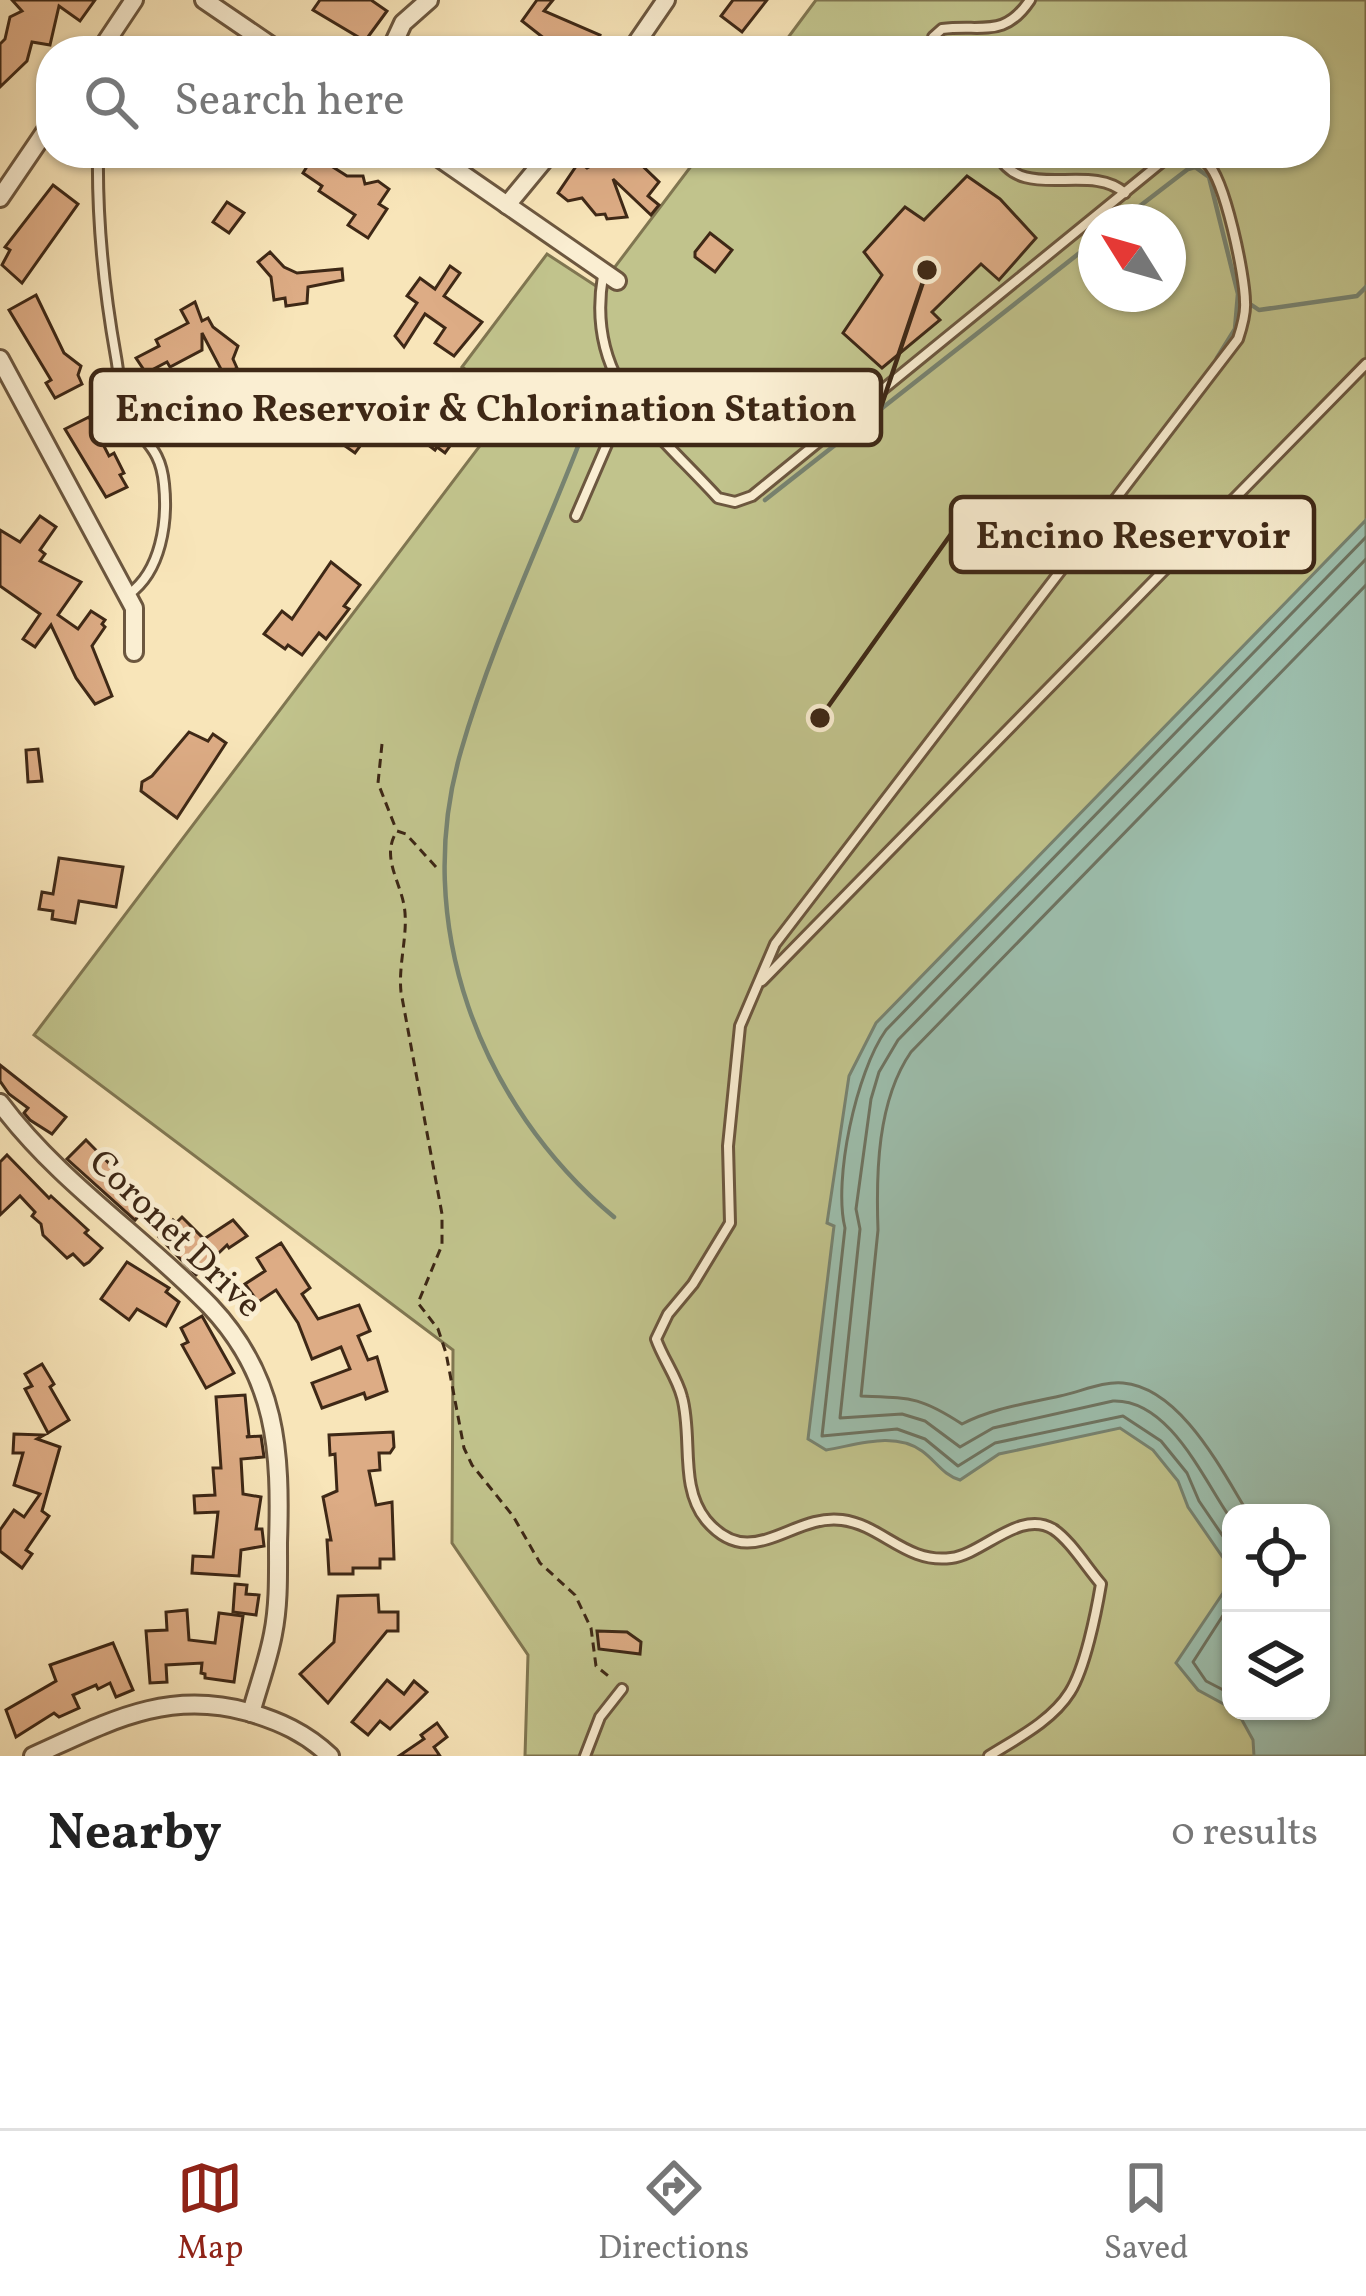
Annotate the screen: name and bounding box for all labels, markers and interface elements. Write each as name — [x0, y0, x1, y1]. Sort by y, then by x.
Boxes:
search box — [36, 36, 1330, 168]
icon: search — [78, 69, 144, 135]
text: Search here — [174, 71, 405, 134]
north arrow — [1078, 204, 1186, 312]
callout: Encino Reservoir & Chlorination Station — [91, 370, 881, 445]
text: Encino Reservoir & Chlorination Station — [115, 384, 857, 438]
callout: Encino Reservoir — [951, 497, 1314, 572]
text: Encino Reservoir — [975, 511, 1291, 565]
street label: Coronet Drive — [76, 1139, 272, 1331]
map controls — [1222, 1504, 1330, 1720]
button: locate — [1222, 1504, 1330, 1612]
button: layers — [1222, 1612, 1330, 1720]
text: Nearby — [48, 1799, 222, 1870]
text: 0 results — [1171, 1807, 1318, 1861]
tab: Map — [177, 2155, 243, 2273]
tab: Directions — [598, 2155, 749, 2273]
tab: Saved — [1104, 2155, 1189, 2273]

